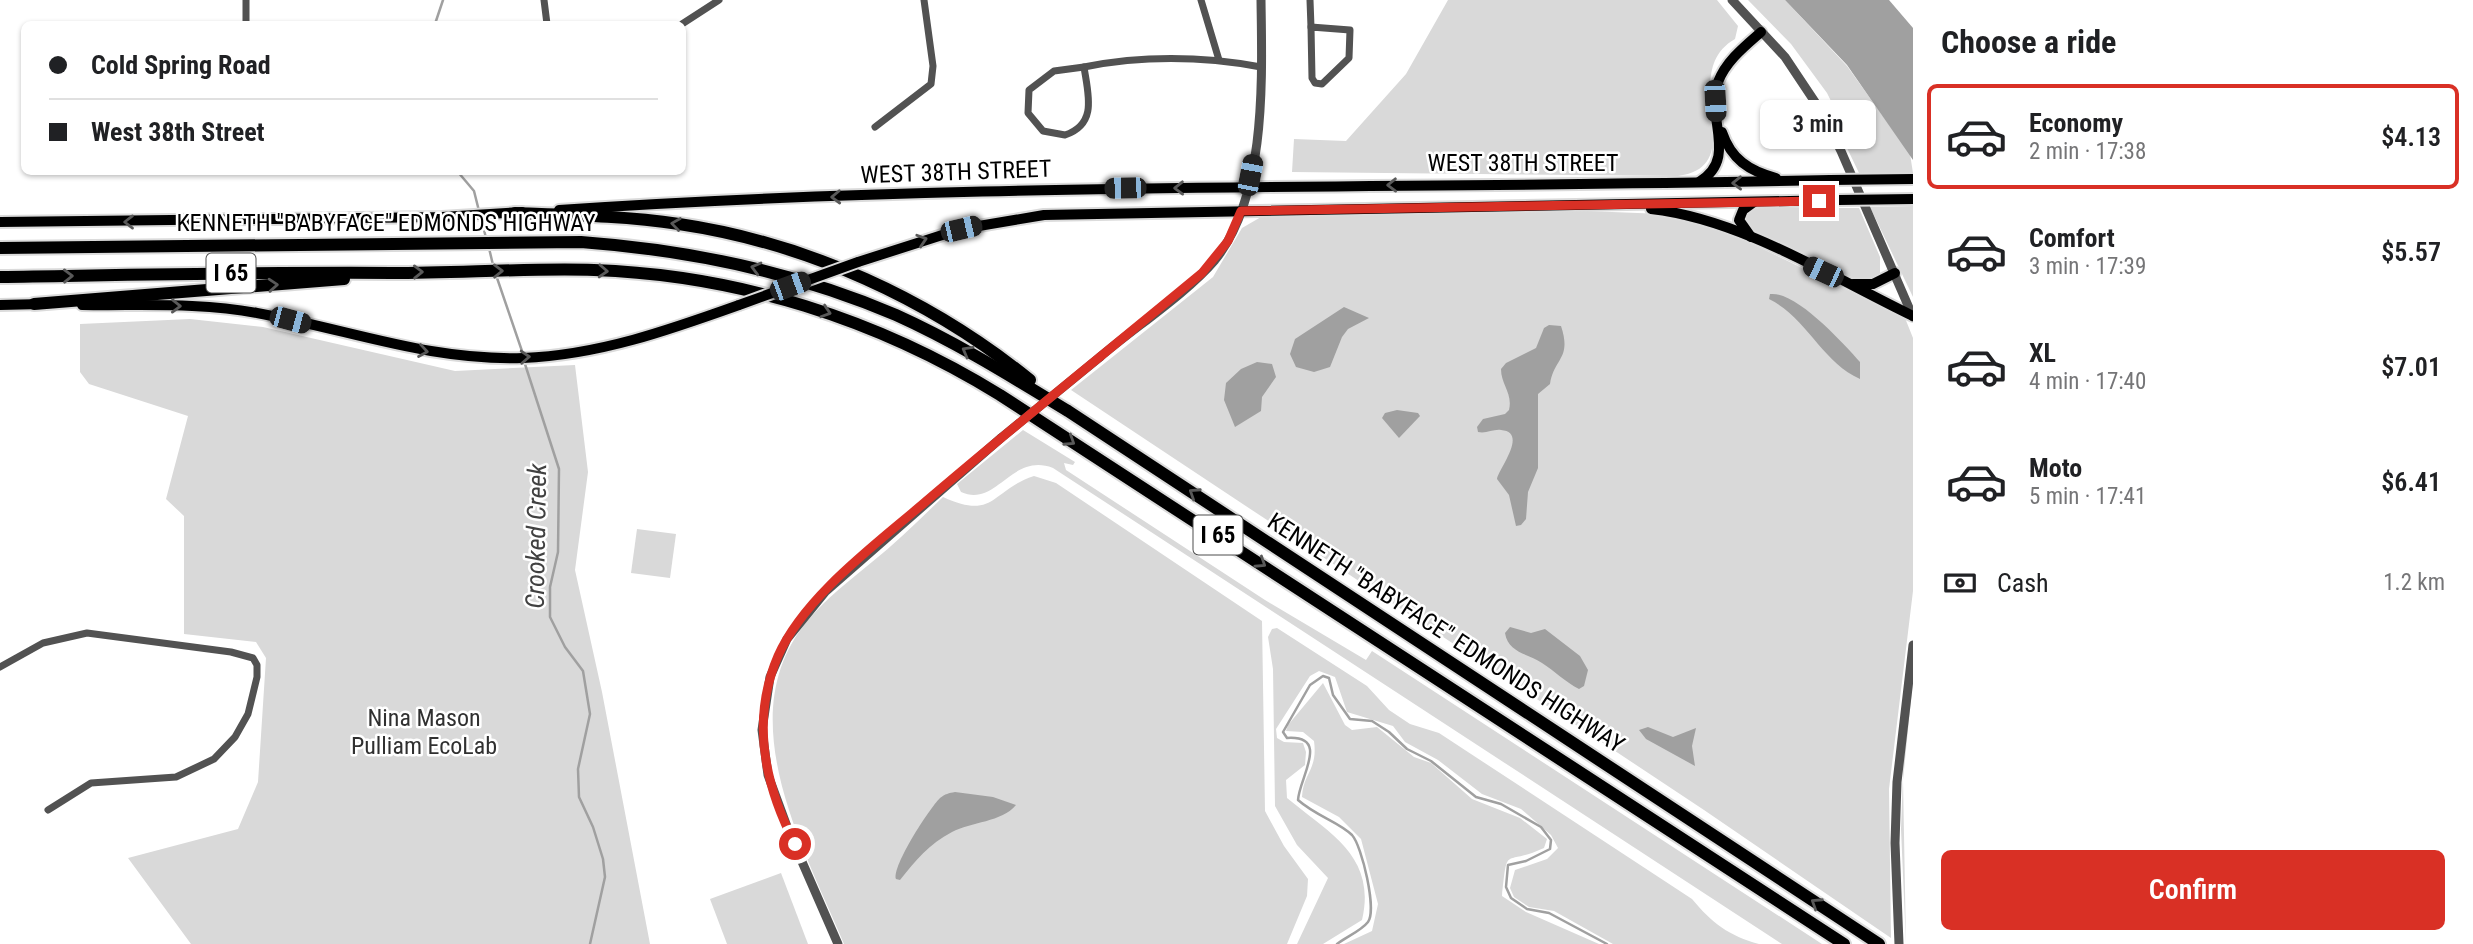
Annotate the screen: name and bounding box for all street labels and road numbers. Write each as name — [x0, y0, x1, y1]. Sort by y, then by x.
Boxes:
street label: WEST 38TH STREET — [1427, 149, 1619, 177]
street label: WEST 38TH STREET — [860, 155, 1052, 189]
street label: KENNETH "BABYFACE" EDMONDS HIGHWAY — [176, 209, 596, 237]
road number: I 65 — [206, 254, 256, 292]
street label: KENNETH "BABYFACE" EDMONDS HIGHWAY — [1263, 507, 1630, 759]
road number: I 65 — [1194, 516, 1242, 554]

